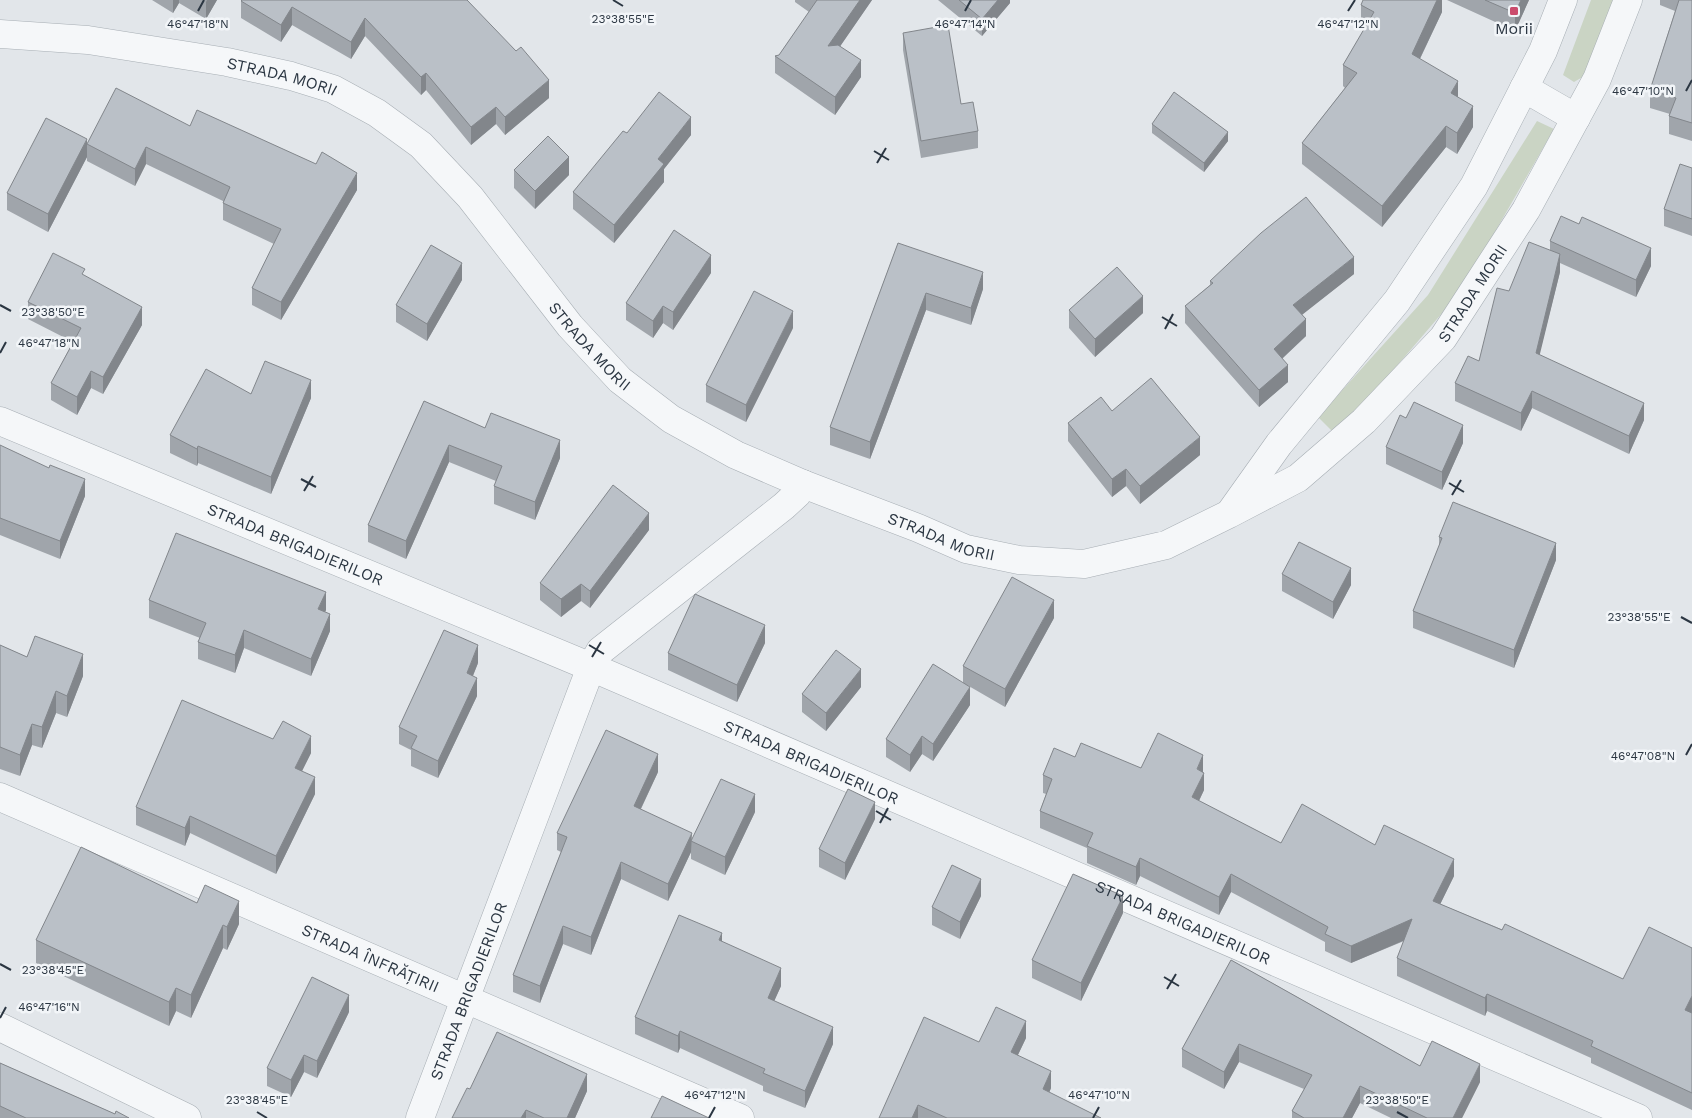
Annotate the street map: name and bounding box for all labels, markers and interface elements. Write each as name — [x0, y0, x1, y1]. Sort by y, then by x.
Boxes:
marker: Morii — [1508, 5, 1520, 17]
text: 23°38'55"E — [591, 12, 655, 26]
text: 46°47'18"N — [167, 17, 229, 31]
text: 46°47'14"N — [934, 17, 996, 31]
text: 46°47'12"N — [1317, 17, 1379, 31]
place label: Morii — [1495, 19, 1533, 38]
street label: STRADA MORII — [226, 53, 341, 99]
text: 46°47'10"N — [1612, 84, 1674, 98]
street label: STRADA MORII — [1433, 241, 1511, 346]
street label: STRADA MORII — [545, 298, 635, 394]
text: 23°38'50"E — [21, 305, 85, 319]
text: 46°47'18"N — [18, 336, 80, 350]
street label: STRADA BRIGADIERILOR — [205, 499, 386, 589]
street label: STRADA MORII — [885, 508, 997, 564]
text: 23°38'55"E — [1607, 610, 1671, 624]
street label: STRADA BRIGADIERILOR — [721, 716, 902, 808]
text: 46°47'08"N — [1611, 749, 1675, 763]
street label: STRADA BRIGADIERILOR — [1093, 876, 1274, 968]
street label: STRADA BRIGADIERILOR — [426, 899, 511, 1083]
street label: STRADA ÎNFRĂȚIRII — [299, 920, 442, 996]
text: 23°38'45"E — [22, 963, 85, 977]
text: 46°47'16"N — [18, 1000, 80, 1014]
text: 46°47'12"N — [684, 1088, 746, 1102]
text: 46°47'10"N — [1068, 1088, 1130, 1102]
text: 23°38'45"E — [226, 1093, 289, 1107]
text: 23°38'50"E — [1365, 1093, 1429, 1107]

